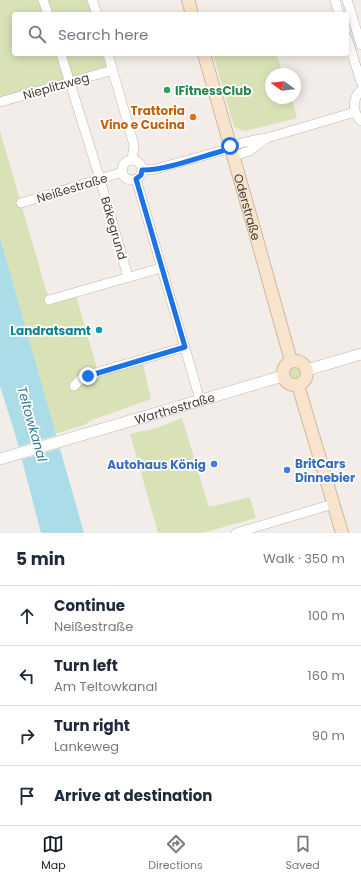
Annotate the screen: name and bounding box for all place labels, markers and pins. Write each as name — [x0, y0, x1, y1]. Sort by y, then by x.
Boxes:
place label: IFitnessClub — [175, 82, 251, 99]
marker: IFitnessClub — [162, 85, 172, 95]
place label: Trattoria Vino e Cucina — [100, 102, 185, 133]
marker: Trattoria Vino e Cucina — [188, 112, 198, 122]
place label: Landratsamt — [10, 322, 91, 339]
marker: Landratsamt — [94, 325, 104, 335]
place label: BritCars Dinnebier — [295, 455, 355, 486]
place label: Autohaus König — [107, 456, 206, 473]
marker: Autohaus König — [209, 459, 219, 469]
marker: BritCars Dinnebier — [282, 465, 292, 475]

